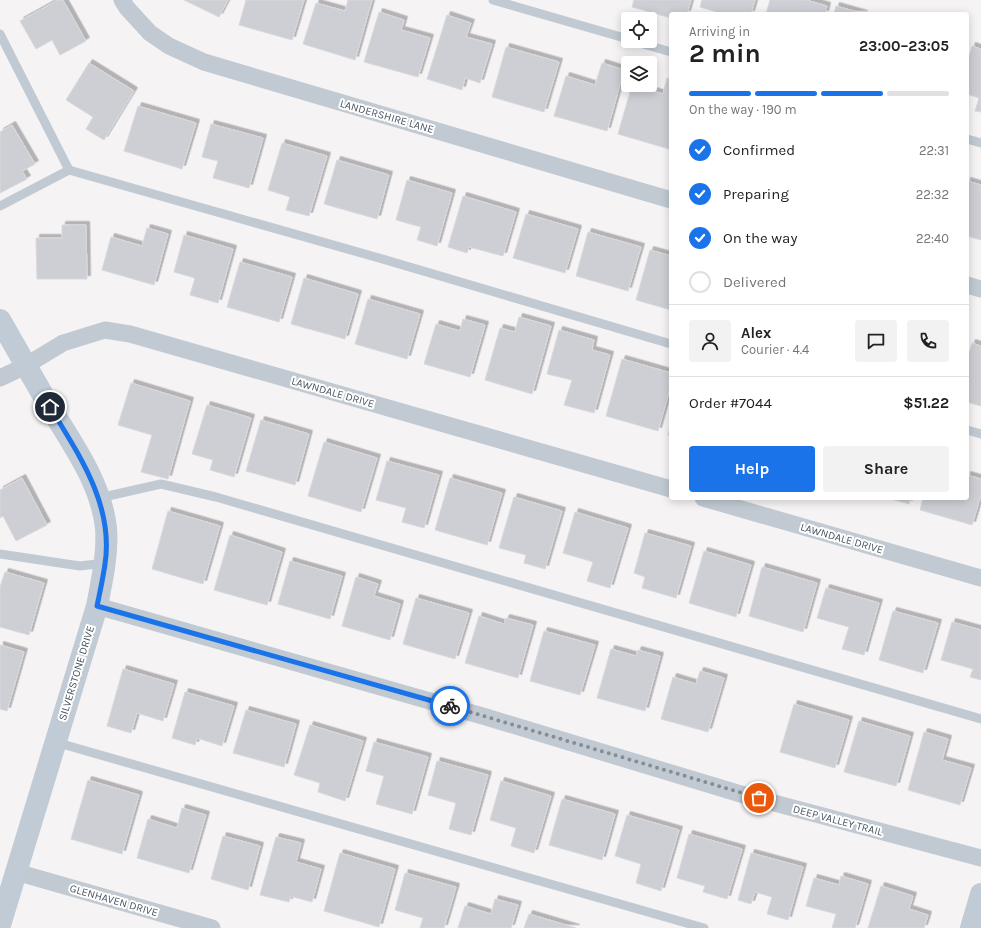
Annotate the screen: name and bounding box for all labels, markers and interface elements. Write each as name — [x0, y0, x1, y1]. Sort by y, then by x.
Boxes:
map controls — [621, 12, 657, 92]
button: locate — [621, 12, 657, 48]
text: Arriving in — [689, 24, 750, 39]
text: 23:00–23:05 — [859, 37, 949, 55]
text: 2 min — [689, 38, 761, 69]
button: layers — [621, 56, 657, 92]
street label: LANDERSHIRE LANE — [338, 97, 435, 136]
text: On the way · 190 m — [689, 102, 797, 117]
icon: check — [689, 139, 711, 161]
text: Confirmed — [723, 141, 795, 159]
text: 22:31 — [919, 143, 949, 158]
icon: check — [689, 183, 711, 205]
text: Preparing — [723, 185, 789, 203]
text: 22:32 — [916, 187, 949, 202]
icon: check — [689, 227, 711, 249]
text: On the way — [723, 229, 797, 247]
text: 22:40 — [916, 231, 949, 246]
text: Delivered — [723, 273, 787, 291]
button: person — [689, 320, 731, 362]
button: chat — [855, 320, 897, 362]
button: phone — [907, 320, 949, 362]
text: Alex — [741, 324, 771, 342]
text: Courier · 4.4 — [741, 342, 809, 357]
street label: LAWNDALE DRIVE — [290, 374, 376, 411]
pin — [33, 390, 67, 424]
text: Order #7044 — [689, 394, 772, 412]
text: $51.22 — [903, 394, 949, 412]
icon: home — [39, 396, 61, 418]
button: Help — [689, 446, 815, 492]
button: Share — [823, 446, 949, 492]
street label: LAWNDALE DRIVE — [799, 520, 885, 557]
street label: SILVERSTONE DRIVE — [56, 624, 97, 722]
courier — [430, 686, 470, 726]
icon: bike — [439, 695, 461, 717]
pin — [742, 781, 776, 815]
icon: bag — [748, 787, 770, 809]
street label: DEEP VALLEY TRAIL — [792, 802, 885, 839]
street label: GLENHAVEN DRIVE — [68, 882, 160, 919]

